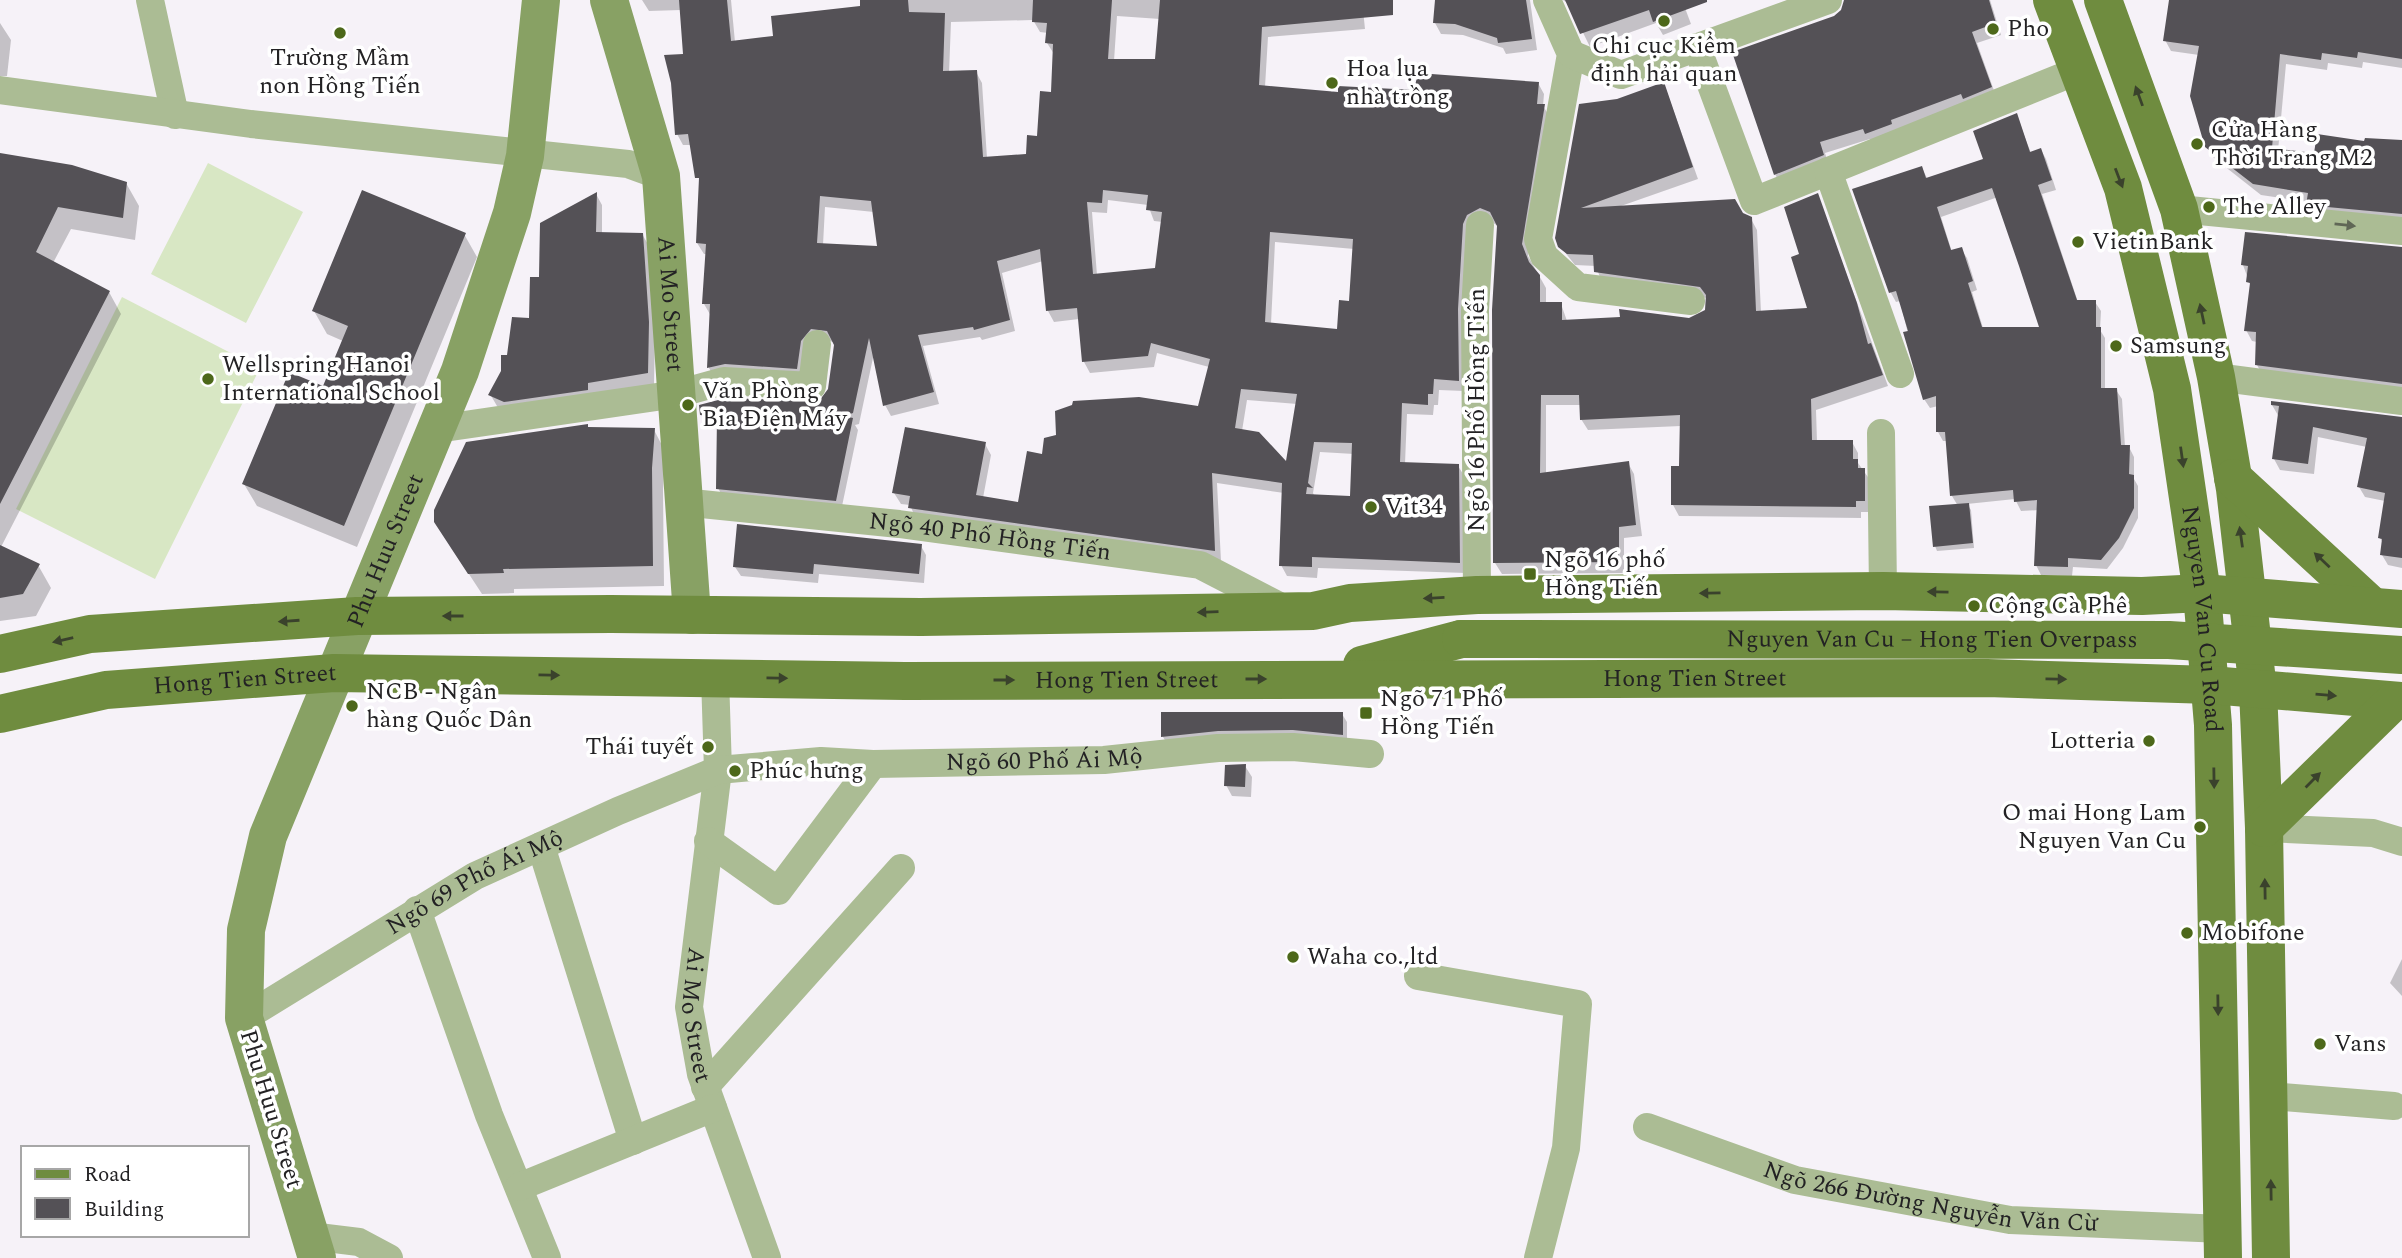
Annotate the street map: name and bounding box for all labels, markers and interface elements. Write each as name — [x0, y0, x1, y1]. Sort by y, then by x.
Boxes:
place label: Pho — [2007, 11, 2049, 47]
marker: Chi cục Kiểm định hải quan — [1656, 13, 1672, 29]
marker: Pho — [1985, 21, 2001, 37]
marker: Trường Mầm non Hồng Tiến — [332, 25, 348, 41]
place label: Chi cục Kiểm định hải quan — [1591, 28, 1737, 92]
place label: Trường Mầm non Hồng Tiến — [259, 40, 421, 104]
place label: Hoa lụa nhà trồng — [1346, 51, 1450, 115]
marker: Hoa lụa nhà trồng — [1324, 75, 1340, 91]
one-way arrow — [2133, 86, 2144, 107]
place label: Cửa Hàng Thời Trang M2 — [2211, 112, 2373, 176]
marker: Cửa Hàng Thời Trang M2 — [2189, 136, 2205, 152]
one-way arrow — [2114, 168, 2125, 189]
place label: The Alley — [2223, 189, 2327, 225]
marker: The Alley — [2201, 199, 2217, 215]
one-way arrow — [2334, 220, 2356, 231]
place label: VietinBank — [2092, 224, 2214, 260]
marker: VietinBank — [2070, 234, 2086, 250]
street label: Ai Mo Street — [647, 235, 693, 374]
street label: Ngõ 16 Phố Hồng Tiến — [1459, 288, 1495, 532]
one-way arrow — [2197, 303, 2208, 325]
place label: Samsung — [2130, 328, 2226, 364]
marker: Samsung — [2108, 338, 2124, 354]
place label: Wellspring Hanoi International School — [222, 347, 440, 411]
marker: Wellspring Hanoi International School — [200, 371, 216, 387]
place label: Văn Phòng Bia Điện Máy — [702, 373, 848, 437]
marker: Văn Phòng Bia Điện Máy — [680, 397, 696, 413]
one-way arrow — [2176, 446, 2187, 468]
street label: Phu Huu Street — [338, 468, 434, 634]
place label: Vit34 — [1385, 489, 1443, 525]
marker: Vit34 — [1363, 499, 1379, 515]
street label: Ngõ 40 Phố Hồng Tiến — [867, 503, 1113, 571]
street label: Nguyen Van Cu Road — [2171, 503, 2231, 733]
one-way arrow — [2235, 526, 2246, 548]
place label: Ngõ 16 phố Hồng Tiến — [1544, 542, 1666, 606]
one-way arrow — [2313, 552, 2331, 568]
marker: Ngõ 16 phố Hồng Tiến — [1522, 566, 1538, 582]
one-way arrow — [1927, 586, 1949, 598]
one-way arrow — [1699, 588, 1721, 599]
place label: Cộng Cà Phê — [1988, 588, 2127, 624]
one-way arrow — [1423, 593, 1445, 604]
marker: Cộng Cà Phê — [1966, 598, 1982, 614]
one-way arrow — [1196, 606, 1218, 618]
one-way arrow — [442, 610, 464, 621]
one-way arrow — [278, 616, 300, 627]
street label: Nguyen Van Cu – Hong Tien Overpass — [1726, 621, 2138, 658]
one-way arrow — [52, 634, 74, 645]
street label: Hong Tien Street — [152, 655, 338, 704]
street label: Hong Tien Street — [1603, 661, 1787, 697]
street label: Hong Tien Street — [1035, 662, 1219, 699]
one-way arrow — [539, 669, 561, 681]
one-way arrow — [766, 672, 788, 684]
one-way arrow — [1245, 673, 1267, 685]
place label: NCB - Ngân hàng Quốc Dân — [366, 674, 532, 738]
one-way arrow — [993, 674, 1015, 686]
one-way arrow — [2045, 674, 2067, 685]
place label: Ngõ 71 Phố Hồng Tiến — [1380, 681, 1503, 745]
one-way arrow — [2316, 690, 2338, 701]
marker: NCB - Ngân hàng Quốc Dân — [344, 698, 360, 714]
marker: Ngõ 71 Phố Hồng Tiến — [1358, 705, 1374, 721]
place label: Lotteria — [2049, 723, 2135, 759]
place label: Thái tuyết — [585, 729, 694, 765]
marker: Lotteria — [2141, 733, 2157, 749]
street label: Ngõ 60 Phố Ái Mộ — [945, 738, 1144, 781]
marker: Thái tuyết — [700, 739, 716, 755]
place label: Phúc hưng — [749, 753, 864, 789]
marker: Phúc hưng — [727, 763, 743, 779]
one-way arrow — [2208, 767, 2220, 789]
one-way arrow — [2304, 772, 2321, 789]
place label: O mai Hong Lam Nguyen Van Cu — [2002, 795, 2186, 859]
marker: O mai Hong Lam Nguyen Van Cu — [2192, 819, 2208, 835]
street label: Ngõ 69 Phố Ái Mộ — [379, 820, 569, 945]
one-way arrow — [2260, 878, 2271, 900]
place label: Mobifone — [2201, 915, 2305, 951]
marker: Mobifone — [2179, 925, 2195, 941]
place label: Waha co.,ltd — [1307, 939, 1438, 975]
street label: Ai Mo Street — [670, 945, 721, 1088]
marker: Waha co.,ltd — [1285, 949, 1301, 965]
one-way arrow — [2213, 994, 2224, 1016]
street label: Phu Huu Street — [230, 1025, 312, 1193]
place label: Vans — [2334, 1026, 2387, 1062]
marker: Vans — [2312, 1036, 2328, 1052]
legend — [21, 1146, 248, 1237]
street label: Ngõ 266 Đường Nguyễn Văn Cừ — [1758, 1152, 2100, 1242]
text: Road — [84, 1159, 131, 1191]
one-way arrow — [2265, 1179, 2277, 1201]
text: Building — [84, 1194, 164, 1226]

